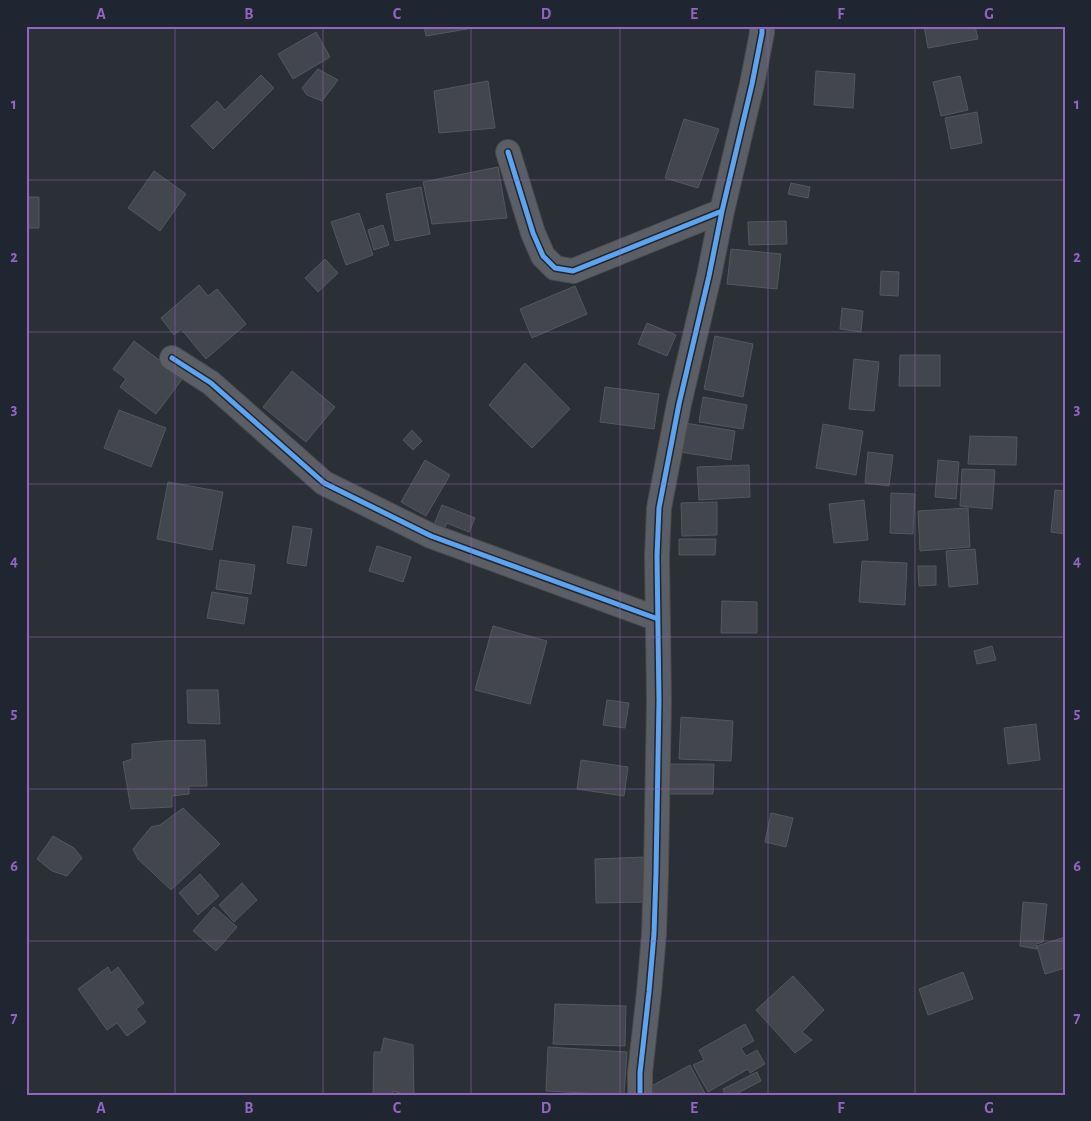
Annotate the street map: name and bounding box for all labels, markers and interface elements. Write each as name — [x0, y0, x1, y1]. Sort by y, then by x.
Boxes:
text: A — [96, 6, 106, 22]
text: B — [244, 6, 254, 22]
text: C — [393, 6, 402, 22]
text: D — [541, 6, 552, 22]
text: E — [690, 6, 698, 22]
text: F — [837, 6, 845, 22]
text: G — [984, 6, 994, 22]
text: 1 — [11, 96, 17, 112]
text: 1 — [1074, 96, 1080, 112]
text: 2 — [10, 249, 18, 265]
text: 2 — [1073, 249, 1081, 265]
text: 3 — [11, 401, 18, 417]
text: 3 — [1074, 401, 1081, 417]
text: 4 — [10, 553, 18, 569]
text: 4 — [1073, 553, 1081, 569]
text: 5 — [11, 705, 18, 721]
text: 5 — [1074, 705, 1081, 721]
text: 6 — [10, 858, 18, 874]
text: 6 — [1073, 858, 1081, 874]
text: 7 — [11, 1010, 18, 1026]
text: 7 — [1074, 1010, 1081, 1026]
text: A — [96, 1100, 106, 1116]
text: B — [244, 1100, 254, 1116]
text: C — [393, 1100, 402, 1116]
text: D — [541, 1100, 552, 1116]
text: E — [690, 1100, 698, 1116]
text: F — [837, 1100, 845, 1116]
text: G — [984, 1100, 994, 1116]

